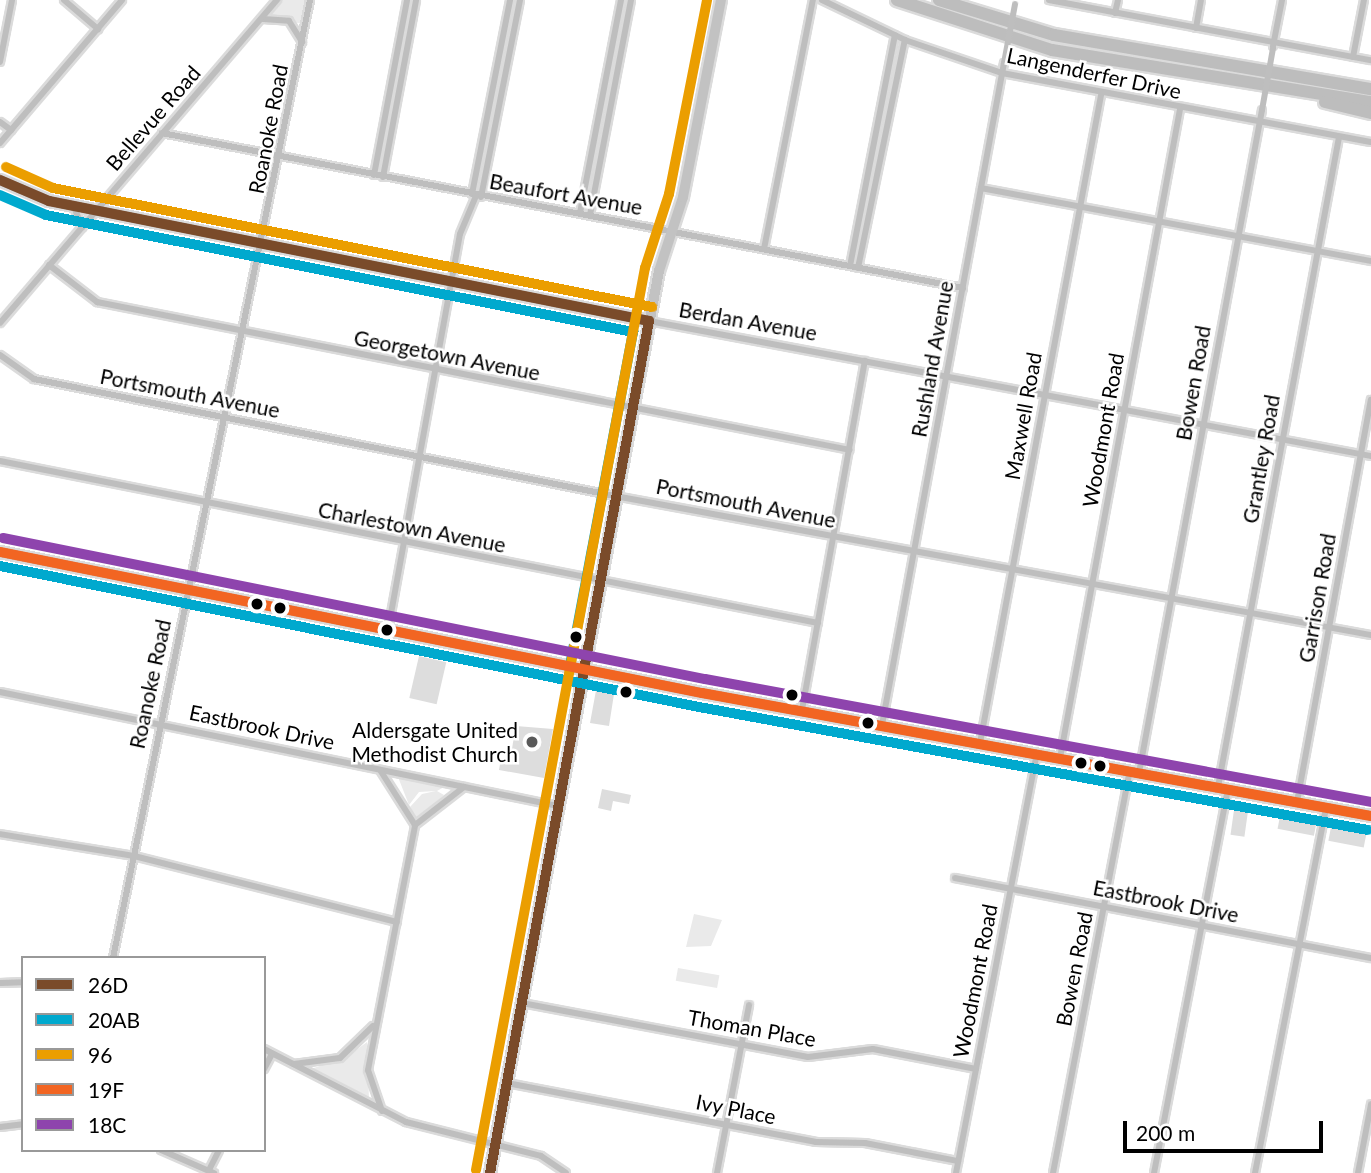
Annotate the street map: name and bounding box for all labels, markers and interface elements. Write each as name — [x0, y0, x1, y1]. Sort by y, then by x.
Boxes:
street label: Langenderfer Drive — [1004, 42, 1184, 104]
street label: Bellevue Road — [101, 60, 205, 176]
street label: Roanoke Road — [243, 62, 293, 196]
street label: Beaufort Avenue — [487, 168, 645, 220]
street label: Rushland Avenue — [906, 279, 958, 439]
street label: Berdan Avenue — [677, 296, 819, 346]
street label: Bowen Road — [1170, 324, 1216, 442]
street label: Georgetown Avenue — [351, 325, 543, 385]
street label: Maxwell Road — [999, 350, 1047, 482]
street label: Woodmont Road — [1077, 351, 1129, 509]
street label: Portsmouth Avenue — [98, 363, 282, 423]
street label: Grantley Road — [1237, 392, 1285, 526]
street label: Portsmouth Avenue — [654, 473, 838, 533]
street label: Charlestown Avenue — [316, 496, 508, 558]
street label: Garrison Road — [1293, 531, 1341, 665]
unlabelled marker — [250, 597, 264, 611]
unlabelled marker — [273, 601, 287, 615]
street label: Roanoke Road — [124, 617, 176, 751]
unlabelled marker — [380, 623, 394, 637]
unlabelled marker — [569, 630, 583, 644]
unlabelled marker — [619, 685, 633, 699]
unlabelled marker — [785, 688, 799, 702]
street label: Eastbrook Drive — [187, 699, 337, 755]
unlabelled marker — [861, 716, 875, 730]
place label: Aldersgate United Methodist Church — [351, 717, 518, 767]
marker: Aldersgate United Methodist Church — [524, 734, 540, 750]
unlabelled marker — [1074, 756, 1088, 770]
unlabelled marker — [1093, 759, 1107, 773]
street label: Eastbrook Drive — [1091, 875, 1241, 927]
street label: Woodmont Road — [948, 902, 1002, 1060]
street label: Bowen Road — [1051, 910, 1097, 1028]
legend — [21, 956, 266, 1152]
text: 26D — [88, 972, 128, 997]
street label: Thoman Place — [686, 1004, 818, 1052]
text: 20AB — [88, 1007, 140, 1032]
text: 96 — [88, 1042, 112, 1067]
text: 19F — [88, 1077, 124, 1102]
street label: Ivy Place — [694, 1089, 778, 1129]
scale bar — [1126, 1106, 1326, 1150]
text: 18C — [88, 1112, 126, 1137]
text: 200 m — [1136, 1120, 1195, 1145]

